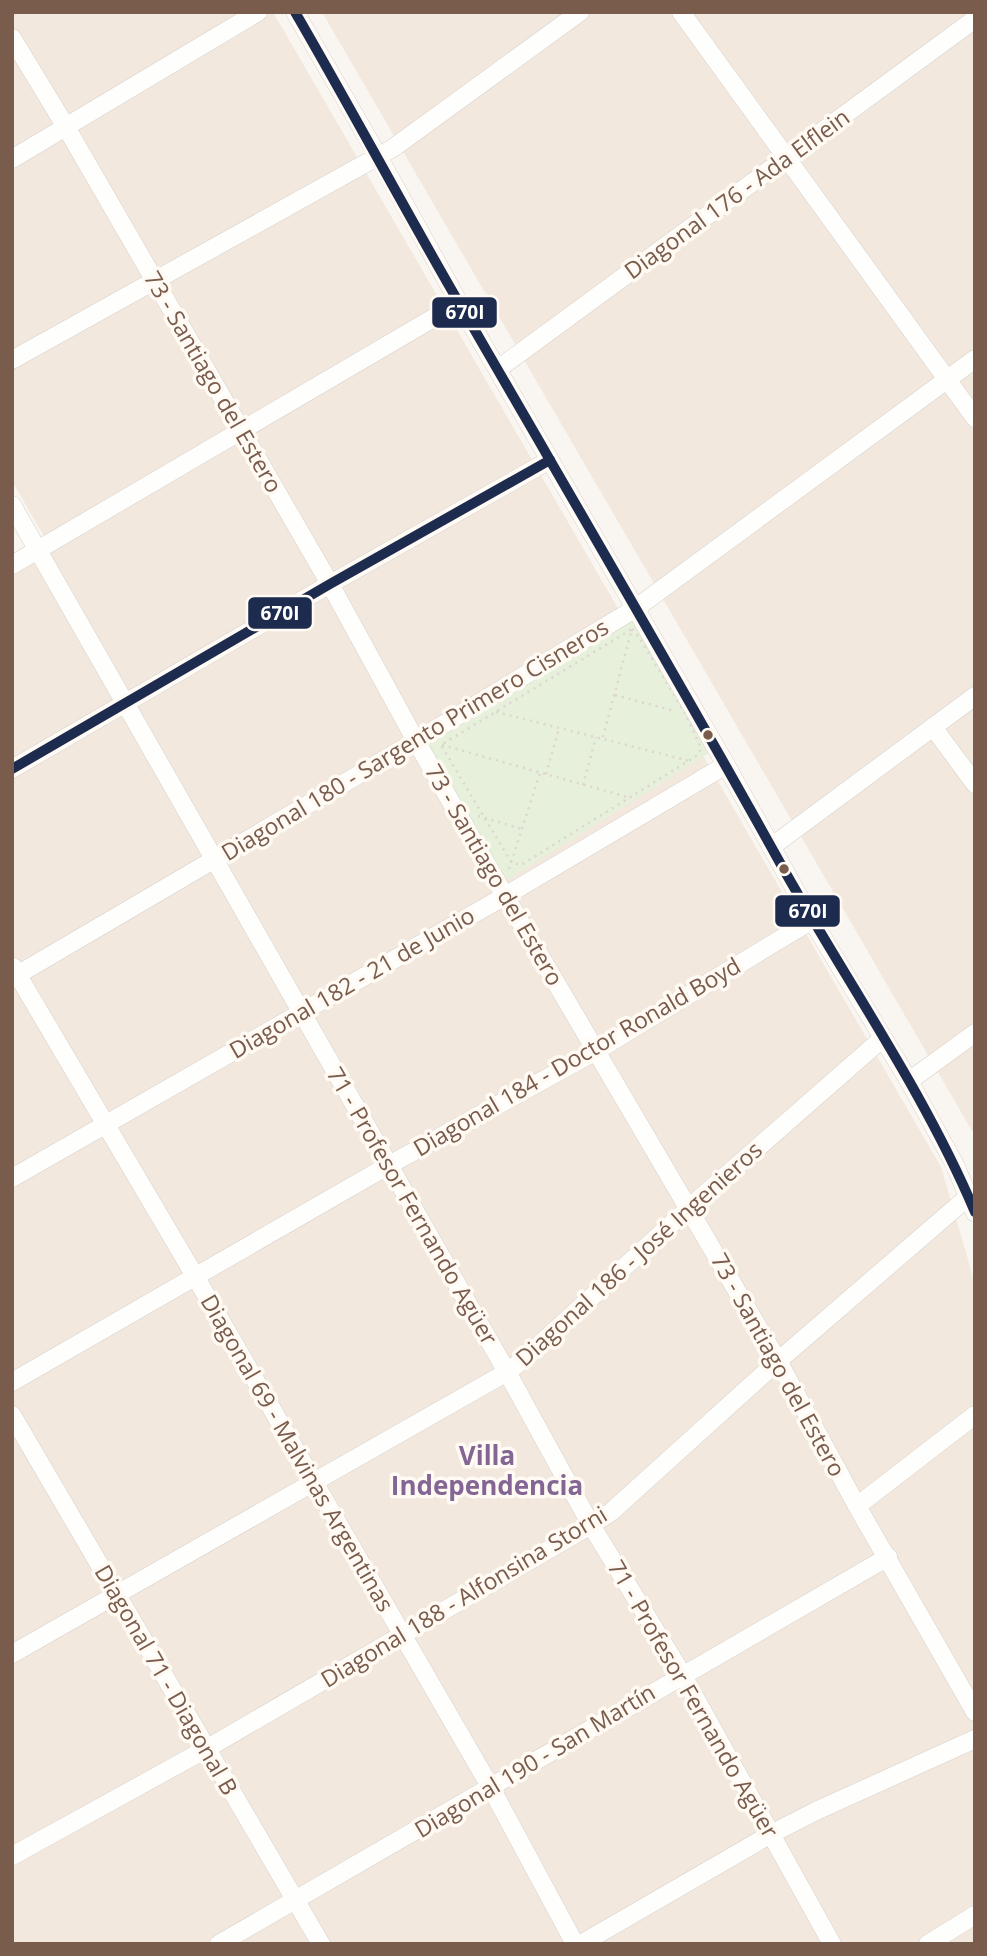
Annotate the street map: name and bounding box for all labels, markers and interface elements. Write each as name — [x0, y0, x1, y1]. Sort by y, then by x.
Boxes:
street label: Diagonal 176 - Ada Elflein — [617, 100, 856, 286]
street label: 73 - Santiago del Estero — [137, 265, 290, 498]
line badge: 670I — [431, 296, 498, 329]
text: 670I — [446, 299, 484, 325]
line badge: 670I — [247, 596, 313, 630]
text: 670I — [261, 600, 299, 626]
street label: Diagonal 180 - Sargento Primero Cisneros — [215, 610, 614, 868]
unlabelled marker — [701, 728, 715, 742]
street label: 73 - Santiago del Estero — [418, 758, 571, 991]
unlabelled marker — [777, 862, 791, 876]
line badge: 670I — [774, 894, 841, 928]
text: 670I — [789, 898, 827, 924]
street label: Diagonal 182 - 21 de Junio — [223, 899, 480, 1066]
street label: Diagonal 184 - Doctor Ronald Boyd — [407, 949, 746, 1163]
street label: 71 - Profesor Fernando Agüer — [320, 1061, 506, 1351]
street label: Diagonal 186 - José Ingenieros — [508, 1134, 769, 1373]
street label: 73 - Santiago del Estero — [704, 1247, 854, 1482]
street label: Diagonal 69 - Malvinas Argentinas — [194, 1288, 402, 1617]
district label: Villa Independencia — [391, 1437, 583, 1503]
street label: Diagonal 188 - Alfonsina Storni — [314, 1498, 613, 1695]
street label: 71 - Profesor Fernando Agüer — [601, 1554, 787, 1844]
street label: Diagonal 71 - Diagonal B — [88, 1558, 246, 1801]
street label: Diagonal 190 - San Martín — [408, 1675, 661, 1845]

